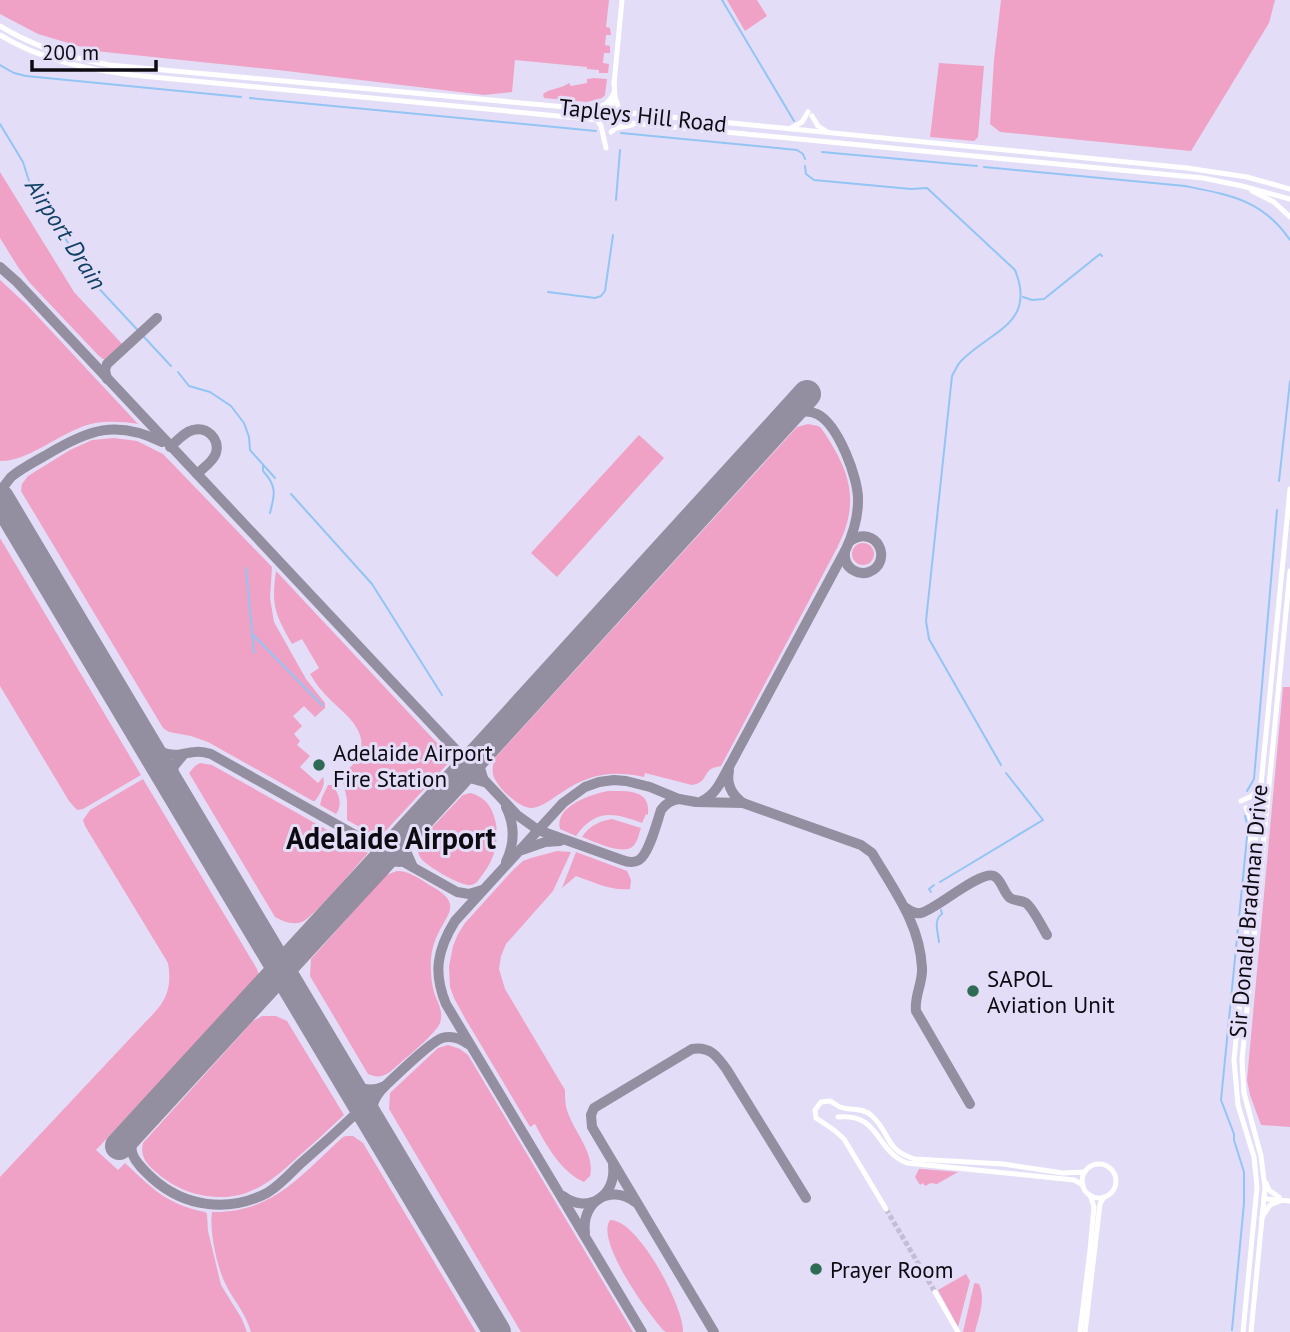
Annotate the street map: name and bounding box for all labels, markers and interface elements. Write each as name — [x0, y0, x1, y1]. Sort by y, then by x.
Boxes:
scale bar — [32, 28, 156, 72]
text: 200 m — [42, 39, 99, 66]
street label: Tapleys Hill Road — [558, 92, 728, 138]
water label: Airport Drain — [18, 172, 113, 296]
place label: Adelaide Airport Fire Station — [333, 738, 493, 793]
marker: Adelaide Airport Fire Station — [311, 757, 327, 773]
street label: Sir Donald Bradman Drive — [1222, 783, 1274, 1039]
district label: Adelaide Airport — [286, 818, 497, 857]
place label: SAPOL Aviation Unit — [987, 964, 1115, 1019]
marker: SAPOL Aviation Unit — [965, 983, 981, 999]
place label: Prayer Room — [830, 1255, 953, 1284]
marker: Prayer Room — [808, 1261, 824, 1277]

